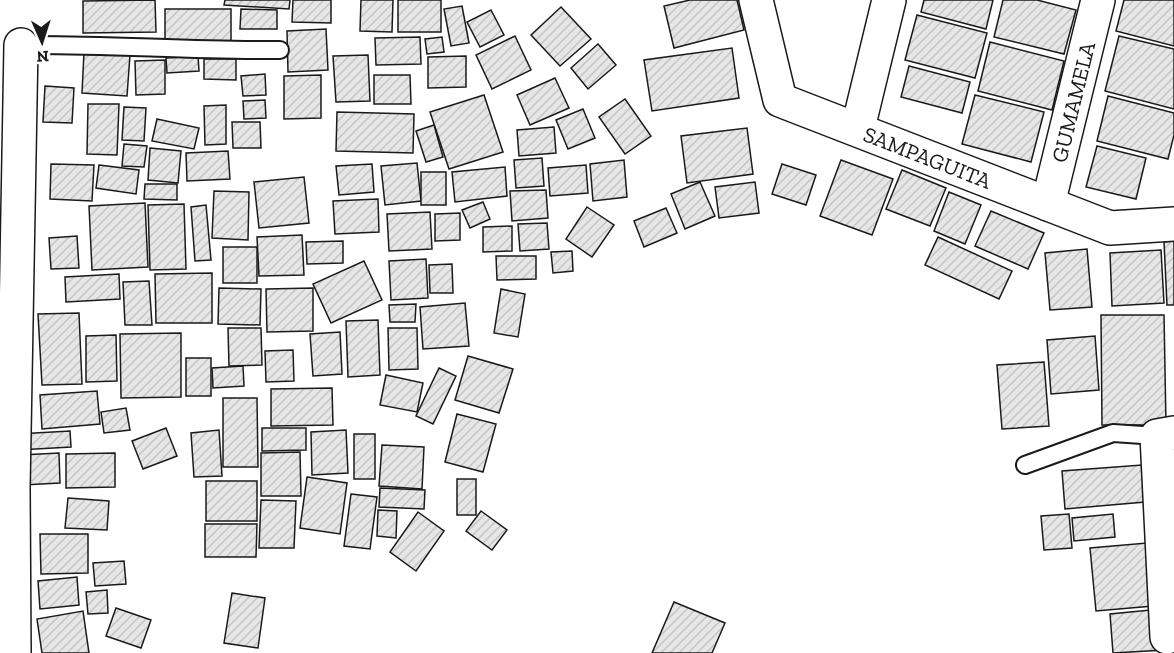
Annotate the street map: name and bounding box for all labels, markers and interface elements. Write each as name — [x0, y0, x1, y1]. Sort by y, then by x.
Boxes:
north arrow — [12, 12, 72, 72]
street label: GUMAMELA — [1045, 38, 1101, 165]
text: N — [36, 47, 49, 66]
street label: SAMPAGUITA — [860, 120, 996, 194]

